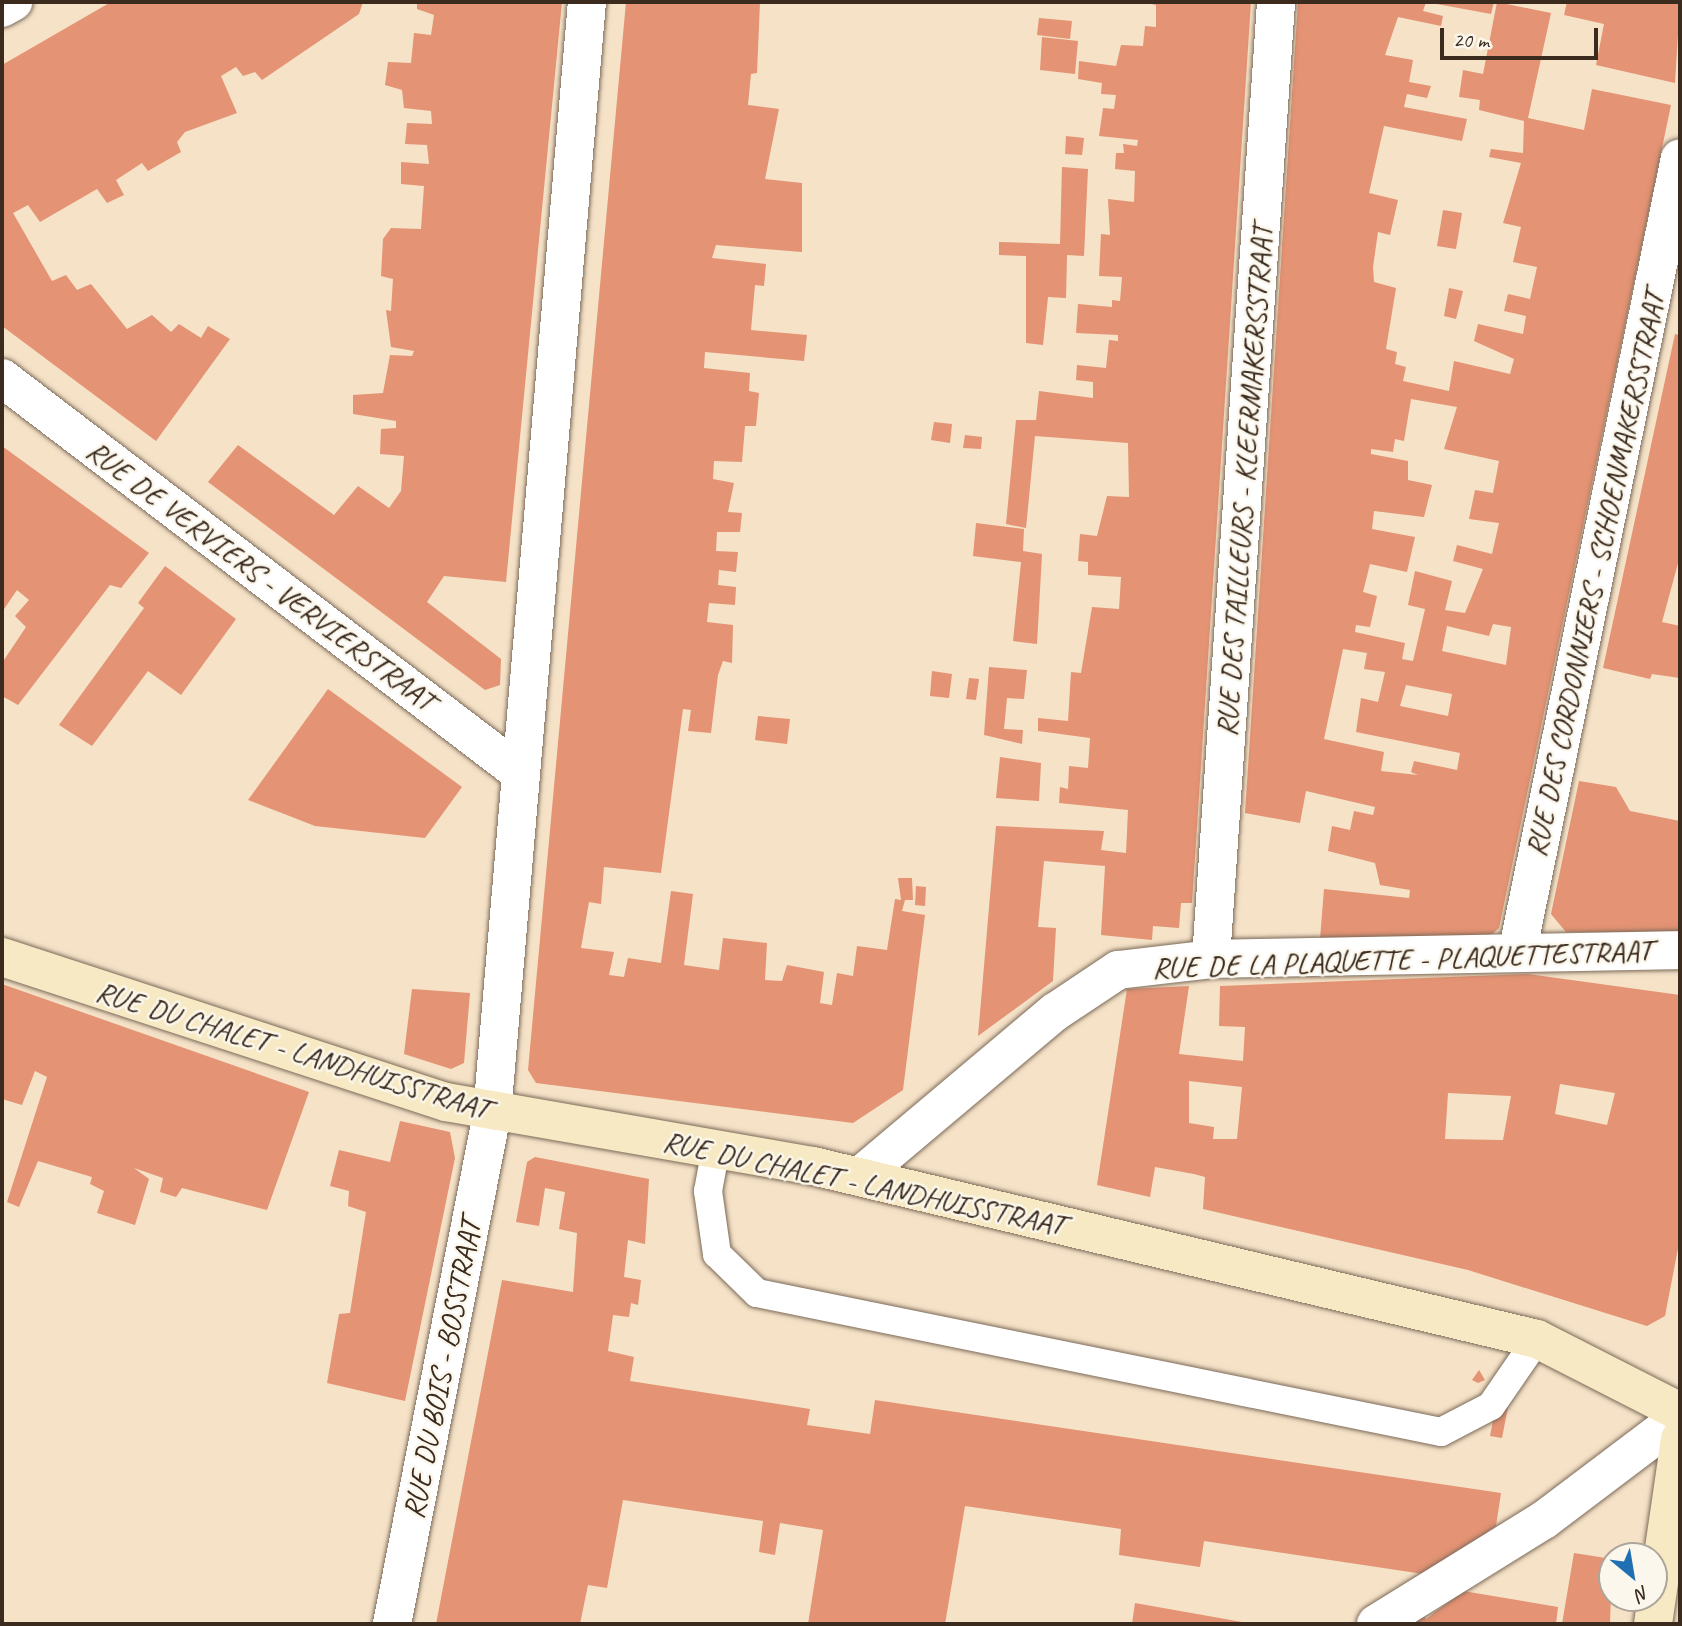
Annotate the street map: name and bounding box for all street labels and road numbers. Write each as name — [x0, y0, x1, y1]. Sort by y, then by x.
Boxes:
street label: RUE DES TAILLEURS - KLEERMAKERSSTRAAT — [1208, 224, 1280, 738]
street label: RUE DES CORDONNIERS - SCHOENMAKERSSTRAAT — [1517, 288, 1673, 860]
street label: RUE DE VERVIERS - VERVIERSTRAAT — [80, 433, 442, 717]
street label: RUE DE LA PLAQUETTE - PLAQUETTESTRAAT — [1151, 932, 1653, 986]
street label: RUE DU CHALET - LANDHUISSTRAAT — [92, 973, 494, 1127]
street label: RUE DU CHALET - LANDHUISSTRAAT — [660, 1123, 1068, 1243]
street label: RUE DU BOIS - BOSSTRAAT — [395, 1217, 489, 1521]

